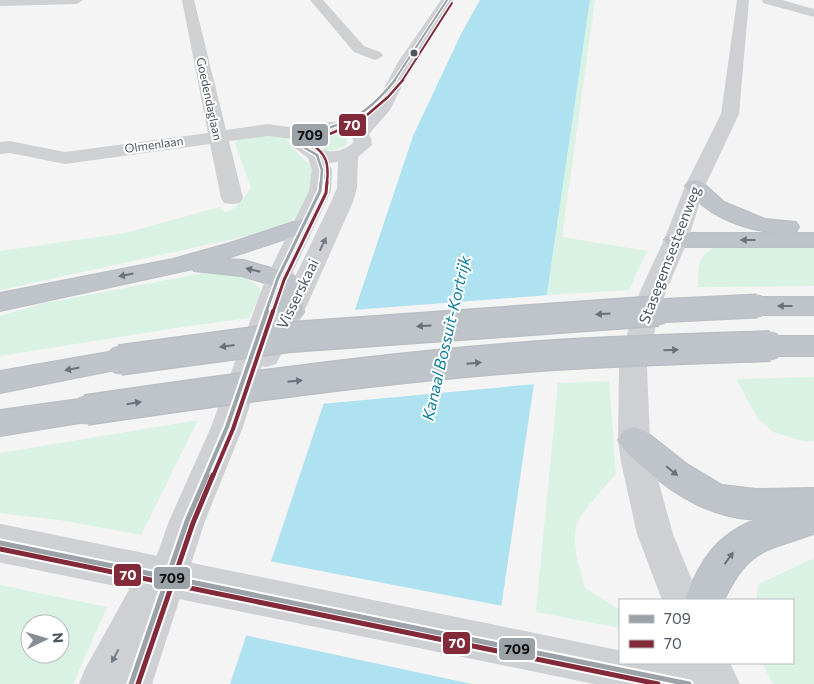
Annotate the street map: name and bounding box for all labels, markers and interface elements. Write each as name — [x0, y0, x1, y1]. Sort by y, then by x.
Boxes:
unlabelled marker — [409, 48, 419, 58]
street label: Goedendaglaan — [194, 56, 226, 142]
line badge: 70 — [338, 113, 367, 137]
text: 70 — [344, 116, 360, 133]
line badge: 709 — [291, 123, 329, 147]
text: 709 — [297, 126, 323, 143]
street label: Olmenlaan — [124, 133, 184, 155]
street label: Stasegemsesteenweg — [635, 183, 704, 326]
one-way arrow — [740, 236, 756, 244]
one-way arrow — [319, 237, 327, 251]
water label: Kanaal Bossuit-Kortrijk — [417, 253, 474, 422]
street label: Visserskaai — [272, 255, 322, 332]
one-way arrow — [245, 266, 260, 274]
one-way arrow — [118, 272, 134, 280]
one-way arrow — [777, 302, 793, 310]
one-way arrow — [595, 310, 611, 318]
one-way arrow — [415, 322, 431, 330]
one-way arrow — [219, 342, 235, 350]
one-way arrow — [663, 345, 679, 353]
one-way arrow — [466, 358, 482, 366]
one-way arrow — [63, 365, 79, 373]
one-way arrow — [287, 377, 303, 385]
one-way arrow — [126, 398, 142, 406]
one-way arrow — [665, 465, 677, 477]
one-way arrow — [724, 551, 734, 565]
line badge: 70 — [113, 563, 142, 587]
text: 70 — [120, 566, 136, 583]
line badge: 709 — [153, 566, 191, 590]
text: 709 — [159, 569, 185, 586]
legend — [619, 599, 794, 664]
text: 709 — [664, 609, 691, 627]
north arrow — [20, 614, 70, 664]
line badge: 70 — [442, 631, 471, 655]
text: N — [50, 632, 67, 644]
text: 70 — [449, 634, 465, 651]
text: 70 — [664, 634, 682, 652]
line badge: 709 — [498, 637, 536, 661]
text: 709 — [504, 640, 530, 657]
one-way arrow — [110, 650, 119, 663]

